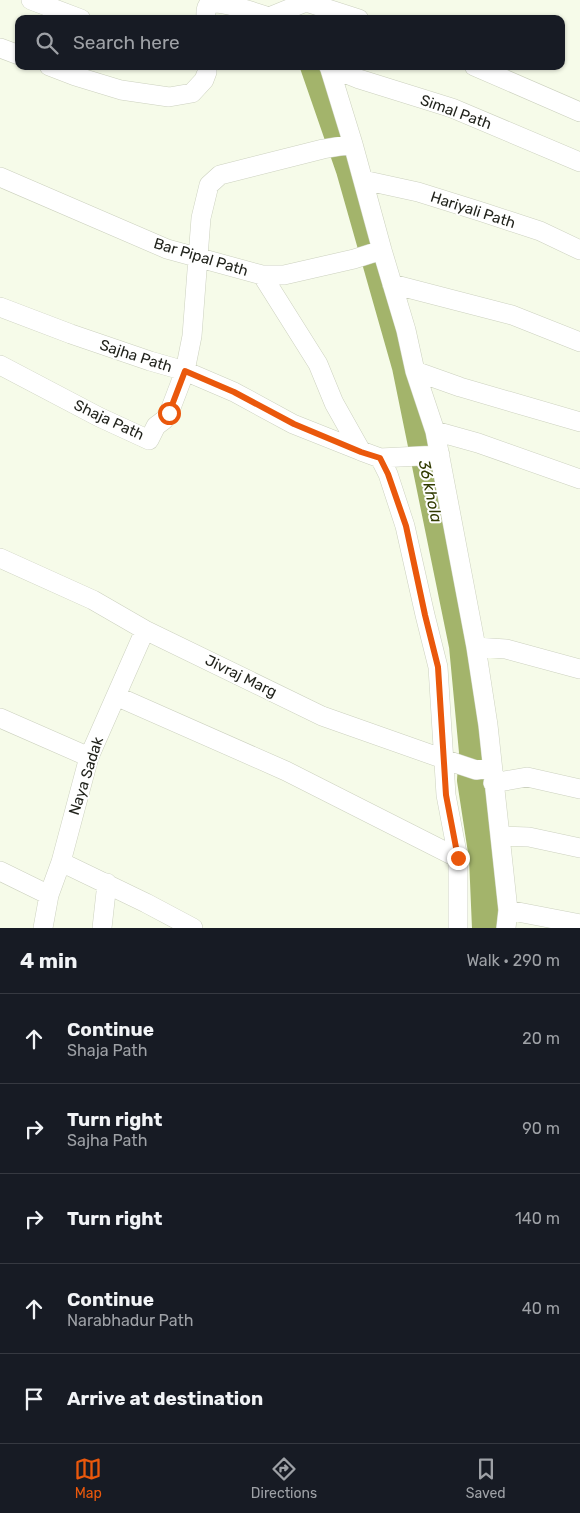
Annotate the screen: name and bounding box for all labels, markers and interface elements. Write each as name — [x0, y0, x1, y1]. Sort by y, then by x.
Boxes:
search box — [15, 15, 565, 70]
icon: search — [33, 29, 61, 57]
text: Search here — [73, 31, 180, 54]
street label: Simal Path — [418, 91, 494, 133]
street label: Hariyali Path — [428, 188, 518, 232]
street label: Bar Pipal Path — [152, 234, 250, 280]
street label: Sajha Path — [97, 336, 175, 376]
street label: Shaja Path — [71, 396, 147, 444]
route start — [158, 402, 181, 425]
water label: 36 khola — [415, 458, 446, 524]
street label: Jivraj Marg — [202, 651, 280, 701]
street label: Naya Sadak — [65, 734, 107, 817]
route end — [447, 847, 470, 870]
text: 4 min — [20, 948, 78, 973]
text: Walk · 290 m — [466, 951, 560, 970]
text: Continue — [67, 1018, 154, 1041]
icon: ahead — [20, 1025, 48, 1053]
text: 20 m — [522, 1029, 560, 1048]
text: Shaja Path — [67, 1041, 147, 1060]
text: Turn right — [67, 1108, 162, 1131]
icon: right — [20, 1115, 48, 1143]
text: 90 m — [522, 1119, 560, 1138]
text: Sajha Path — [67, 1131, 147, 1150]
icon: right — [20, 1205, 48, 1233]
text: Turn right — [67, 1207, 162, 1230]
text: 140 m — [515, 1209, 560, 1228]
text: Continue — [67, 1288, 154, 1311]
icon: ahead — [20, 1295, 48, 1323]
text: 40 m — [522, 1299, 560, 1318]
text: Narabhadur Path — [67, 1311, 194, 1330]
icon: arrive — [20, 1385, 48, 1413]
text: Arrive at destination — [67, 1387, 263, 1410]
tab: Map — [74, 1455, 102, 1502]
tab: Directions — [251, 1455, 317, 1502]
tab: Saved — [466, 1455, 506, 1502]

